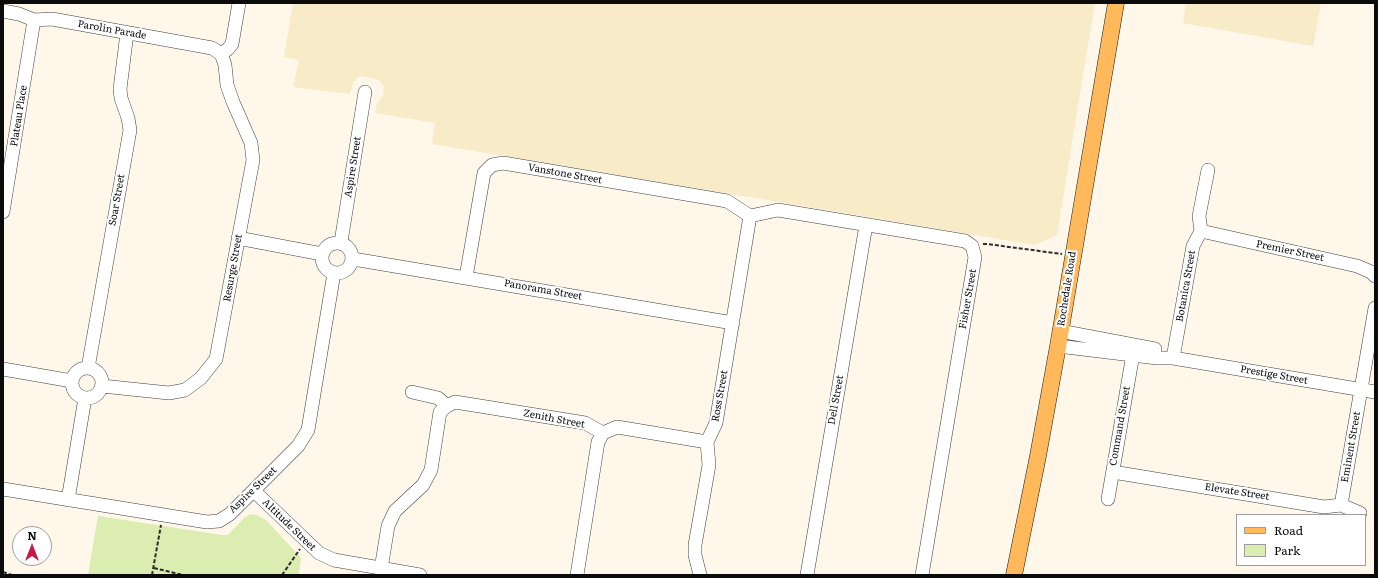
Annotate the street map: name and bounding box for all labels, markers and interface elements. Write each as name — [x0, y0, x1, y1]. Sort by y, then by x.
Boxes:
street label: Parolin Parade — [77, 18, 147, 42]
street label: Plateau Place — [8, 84, 30, 148]
street label: Aspire Street — [342, 136, 364, 198]
street label: Vanstone Street — [527, 162, 603, 186]
street label: Soar Street — [107, 173, 127, 227]
street label: Resurge Street — [221, 233, 245, 303]
street label: Premier Street — [1255, 238, 1325, 264]
street label: Botanica Street — [1174, 249, 1198, 323]
street label: Rochedale Road — [1055, 251, 1079, 327]
street label: Fisher Street — [957, 268, 979, 330]
street label: Panorama Street — [503, 277, 583, 303]
street label: Prestige Street — [1239, 363, 1309, 387]
street label: Ross Street — [710, 369, 730, 423]
street label: Dell Street — [826, 374, 846, 426]
street label: Command Street — [1107, 385, 1133, 467]
street label: Zenith Street — [522, 407, 586, 431]
street label: Eminent Street — [1339, 410, 1363, 484]
street label: Aspire Street — [227, 464, 279, 516]
street label: Elevate Street — [1204, 481, 1270, 503]
street label: Altitude Street — [260, 496, 318, 554]
legend — [1236, 514, 1366, 566]
text: Road — [1274, 521, 1303, 539]
north arrow — [12, 526, 52, 566]
text: N — [27, 527, 37, 543]
text: Park — [1274, 541, 1300, 559]

